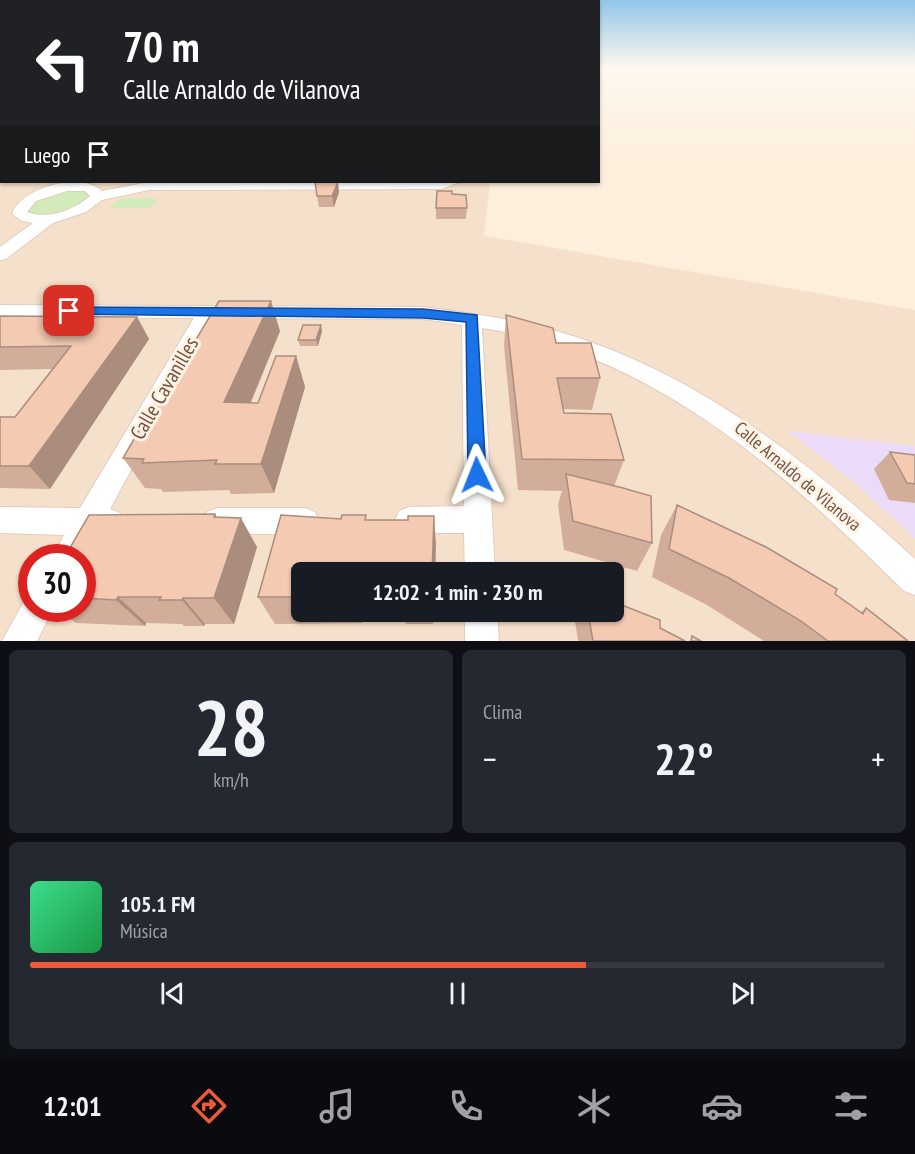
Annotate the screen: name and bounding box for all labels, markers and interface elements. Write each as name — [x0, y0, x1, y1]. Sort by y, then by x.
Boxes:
text: 70 m — [123, 19, 200, 74]
icon: left — [24, 24, 102, 102]
text: Calle Arnaldo de Vilanova — [123, 72, 361, 106]
icon: arrive — [82, 138, 115, 171]
text: Luego — [24, 141, 70, 169]
pin — [43, 285, 94, 336]
icon: arrive — [52, 294, 85, 327]
street label: Calle Cavanilles — [124, 332, 204, 444]
street label: Calle Arnaldo de Vilanova — [730, 416, 866, 536]
position arrow — [445, 443, 509, 507]
speed limit sign: 30 — [18, 544, 96, 622]
text: 12:02 · 1 min · 230 m — [372, 578, 543, 606]
text: 28 — [194, 677, 268, 778]
text: Clima — [483, 699, 522, 725]
text: 22° — [654, 729, 714, 787]
text: − — [483, 737, 497, 780]
text: + — [871, 737, 885, 780]
text: km/h — [213, 767, 249, 793]
text: 105.1 FM — [120, 890, 195, 918]
text: Música — [120, 918, 168, 944]
icon: previous — [156, 977, 189, 1010]
icon: pause — [441, 977, 474, 1010]
icon: next — [726, 977, 759, 1010]
icon: directions — [188, 1085, 230, 1127]
icon: music — [316, 1085, 358, 1127]
icon: phone — [445, 1085, 487, 1127]
icon: climate — [573, 1085, 615, 1127]
icon: car — [701, 1085, 743, 1127]
icon: filters — [830, 1085, 872, 1127]
text: 12:01 — [43, 1089, 102, 1123]

